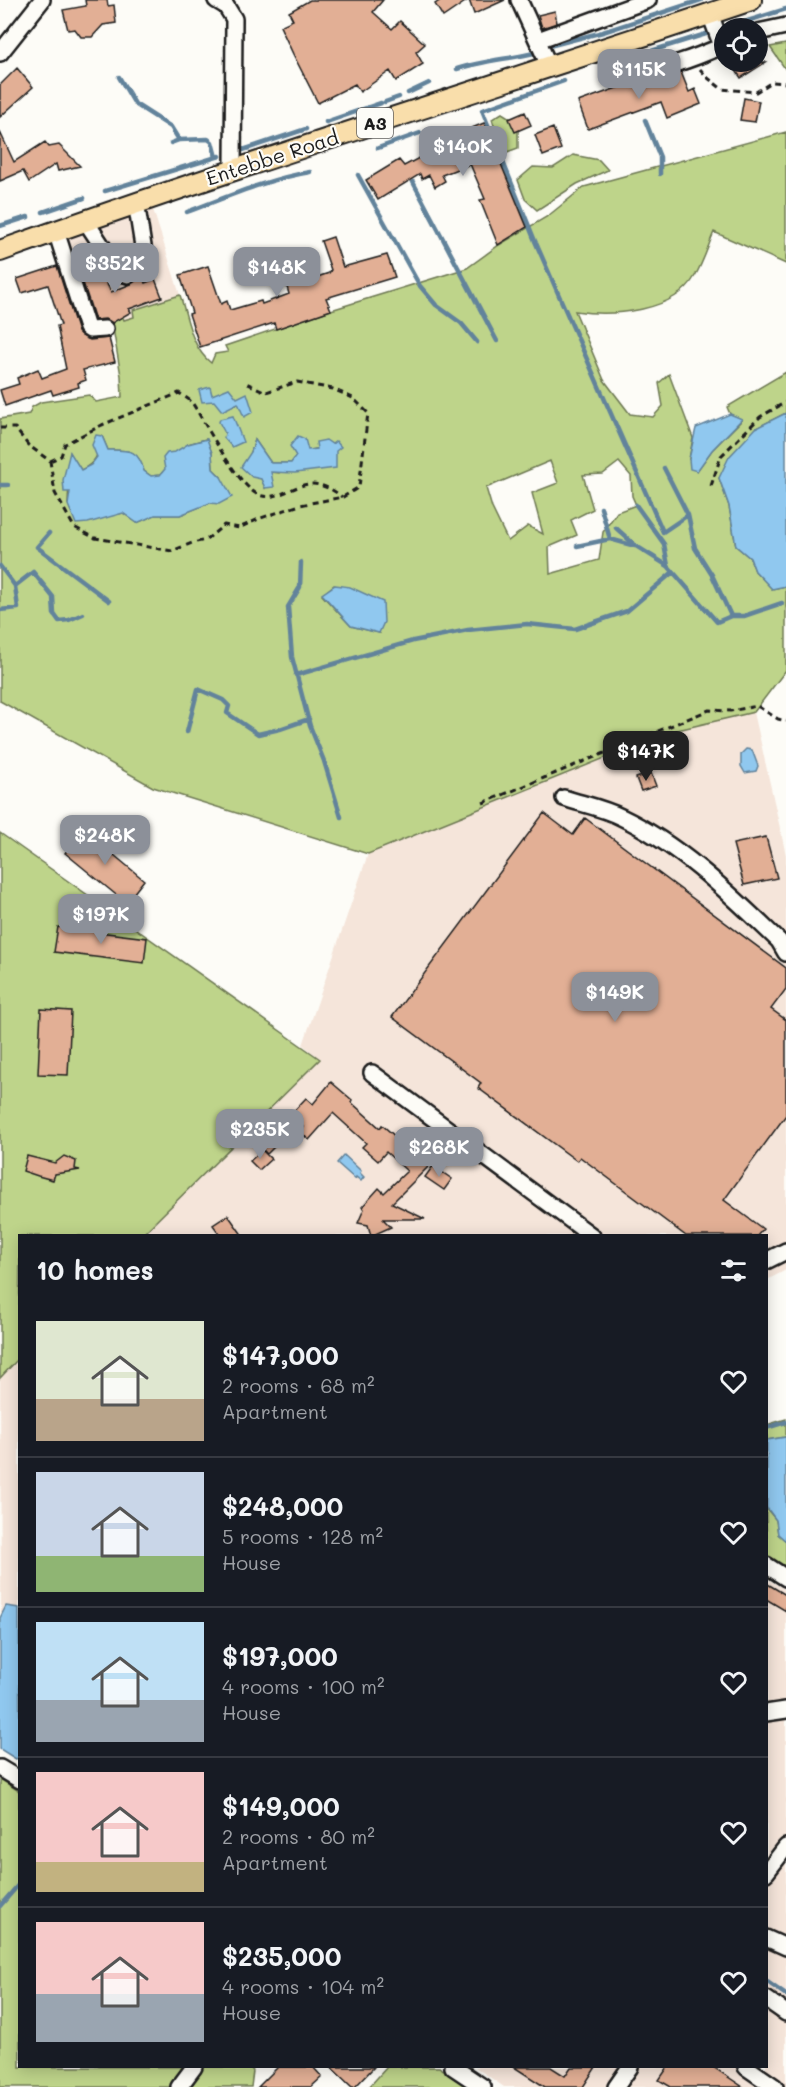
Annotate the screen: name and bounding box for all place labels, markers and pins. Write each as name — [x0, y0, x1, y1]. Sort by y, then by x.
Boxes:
pin: $115K — [597, 49, 681, 100]
pin: $140K — [421, 126, 505, 177]
pin: $352K — [73, 243, 157, 294]
pin: $148K — [235, 247, 319, 298]
pin: $147K — [604, 731, 688, 782]
pin: $248K — [63, 815, 147, 866]
pin: $197K — [59, 894, 143, 945]
pin: $149K — [573, 972, 657, 1023]
pin: $235K — [218, 1109, 302, 1160]
pin: $268K — [397, 1127, 481, 1178]

